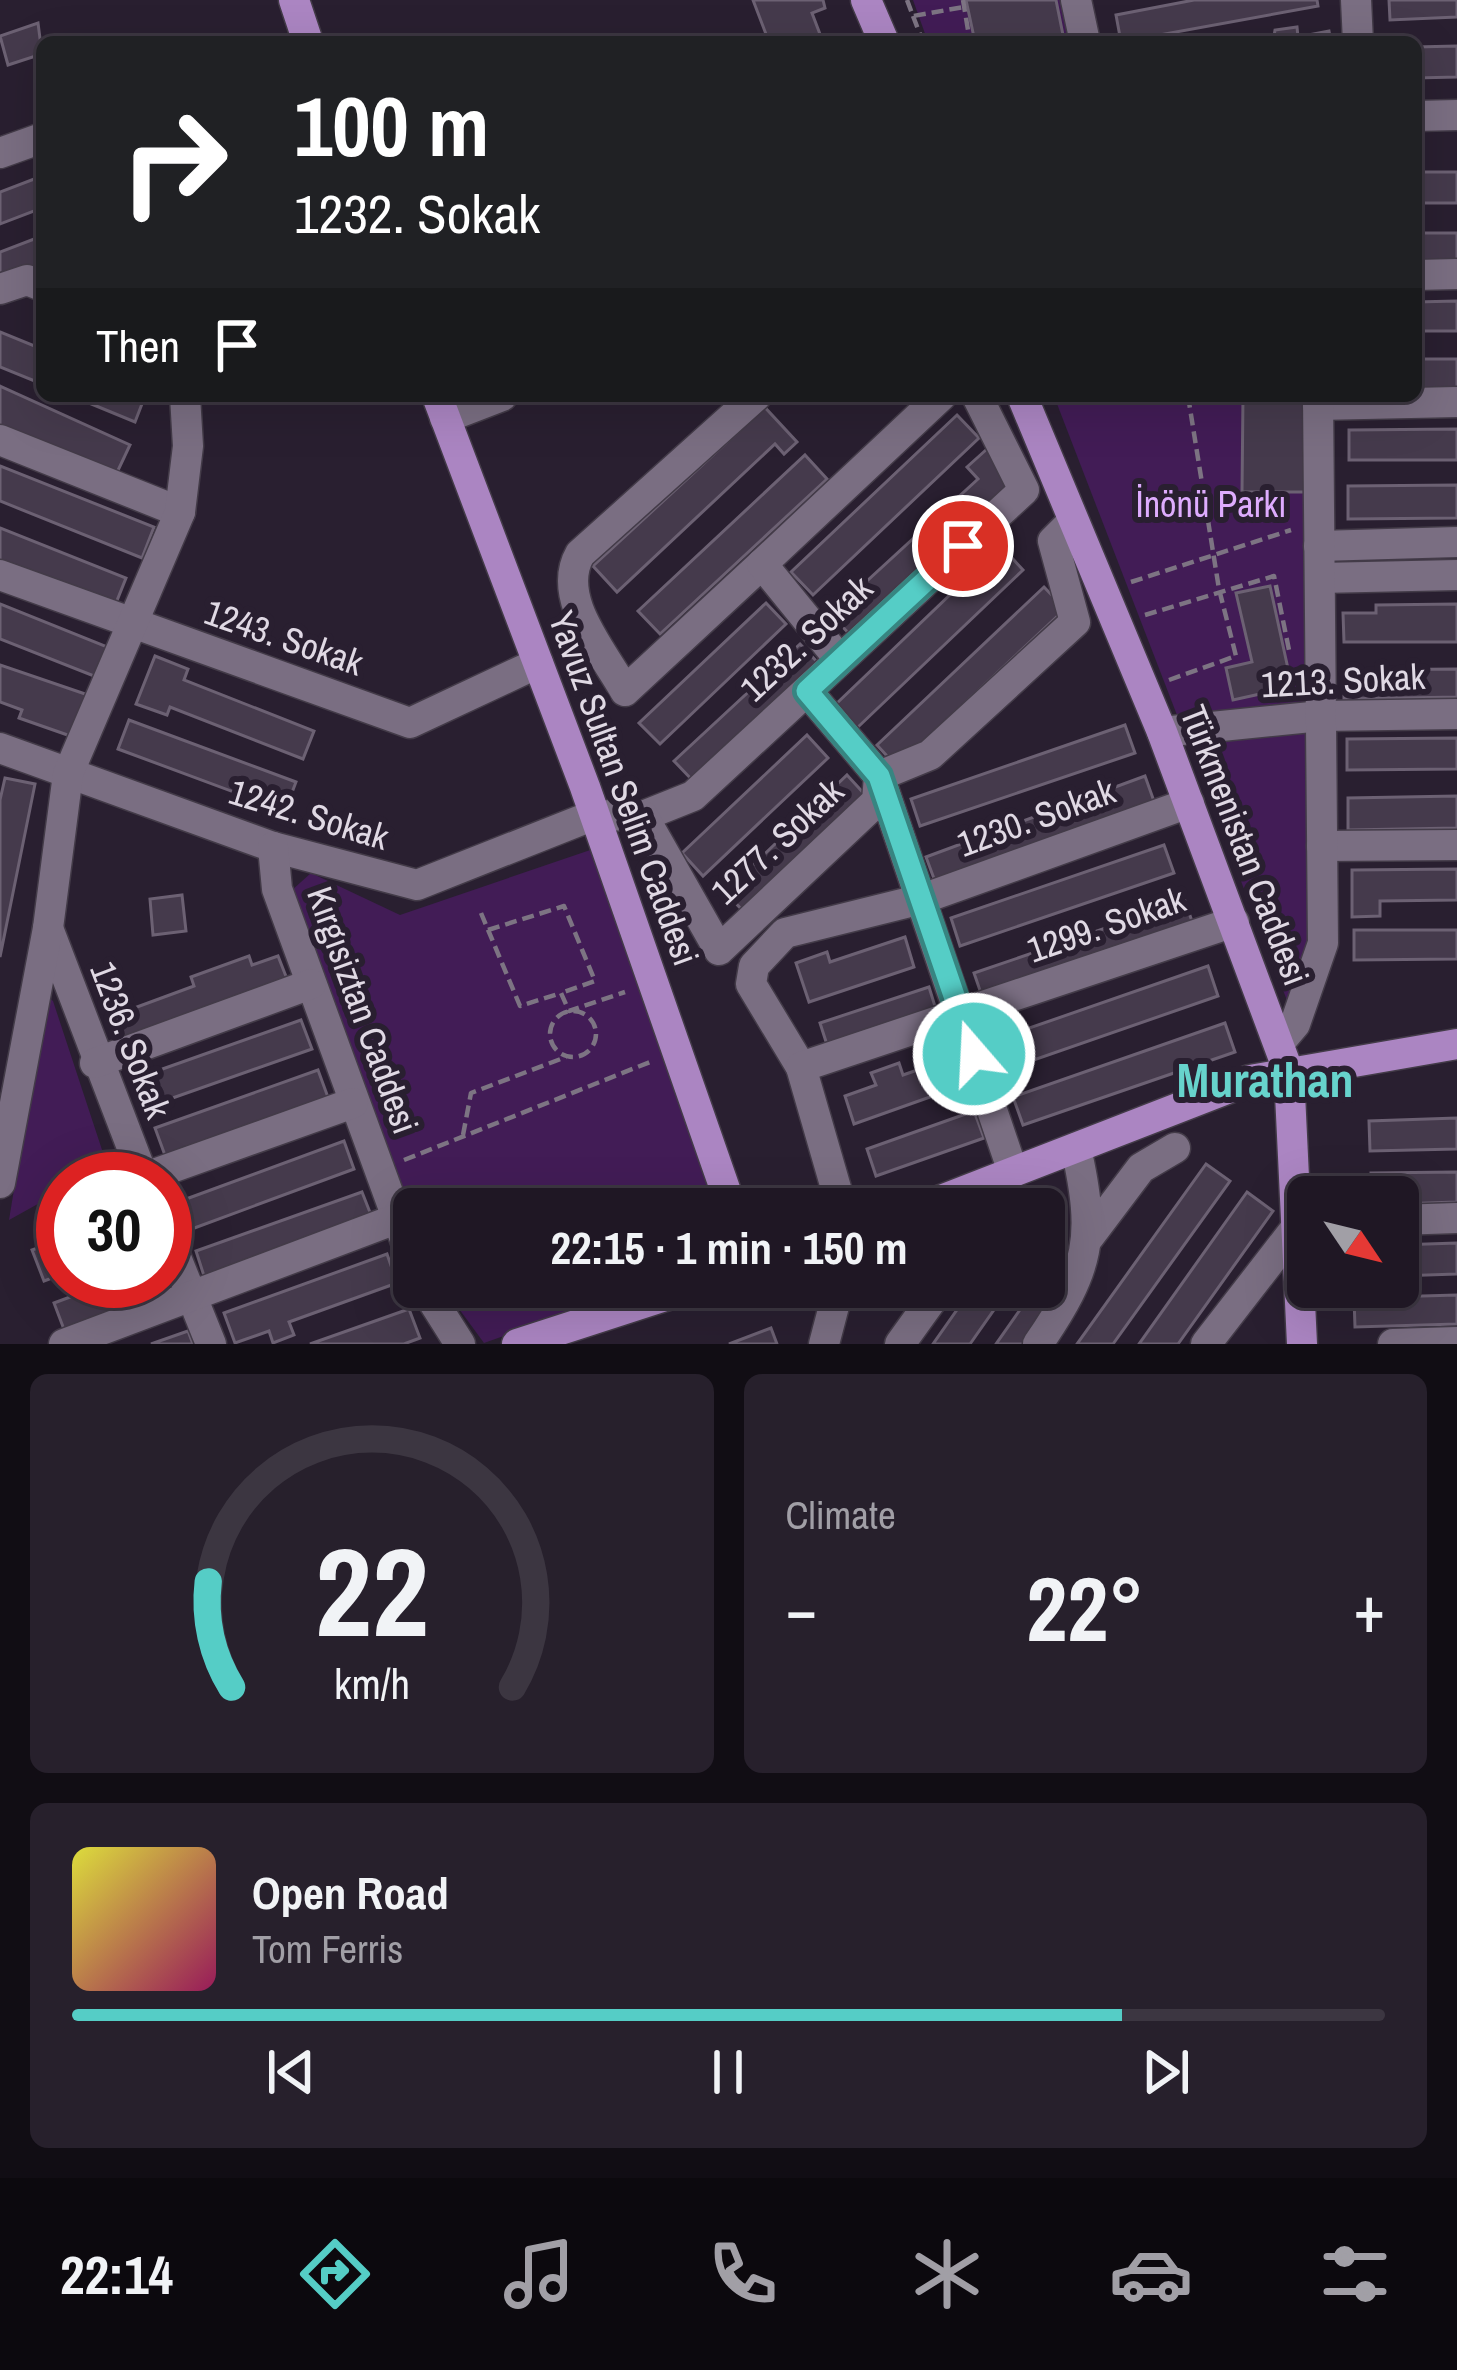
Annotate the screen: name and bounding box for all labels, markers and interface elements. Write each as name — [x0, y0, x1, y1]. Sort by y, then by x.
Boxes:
text: 100 m — [294, 69, 489, 182]
icon: right — [96, 84, 252, 240]
text: 1232. Sokak — [294, 177, 540, 250]
icon: arrive — [204, 312, 270, 378]
text: Then — [96, 315, 180, 376]
park label: İnönü Parkı — [1136, 480, 1286, 528]
pin — [912, 495, 1014, 597]
icon: arrive — [930, 513, 996, 579]
street label: 1232. Sokak — [730, 564, 883, 712]
street label: 1243. Sokak — [199, 588, 370, 686]
street label: Yavuz Sultan Selim Caddesi — [538, 604, 710, 972]
street label: 1213. Sokak — [1260, 652, 1426, 708]
street label: Türkmenistan Caddesi — [1170, 698, 1320, 992]
street label: 1230. Sokak — [951, 766, 1122, 868]
street label: 1242. Sokak — [224, 767, 395, 861]
street label: 1277. Sokak — [701, 767, 854, 915]
street label: 1299. Sokak — [1021, 875, 1192, 973]
street label: Kırgısiztan Caddesi — [296, 880, 430, 1140]
street label: 1236. Sokak — [79, 955, 183, 1125]
position arrow — [911, 991, 1037, 1117]
district label: Murathan — [1176, 1047, 1354, 1112]
speed limit sign: 30 — [36, 1152, 192, 1308]
north arrow — [1287, 1176, 1419, 1308]
map controls — [1287, 1176, 1419, 1308]
text: 22:15 · 1 min · 150 m — [551, 1217, 907, 1278]
text: Climate — [786, 1489, 896, 1541]
text: 22 — [315, 1507, 429, 1675]
text: 22° — [1026, 1548, 1144, 1669]
text: − — [786, 1564, 817, 1653]
text: + — [1353, 1564, 1385, 1653]
text: km/h — [334, 1654, 410, 1711]
text: Open Road — [252, 1862, 449, 1923]
text: Tom Ferris — [252, 1923, 403, 1975]
icon: previous — [258, 2039, 324, 2105]
icon: pause — [695, 2039, 761, 2105]
icon: next — [1133, 2039, 1199, 2105]
icon: directions — [293, 2232, 377, 2316]
icon: music — [497, 2232, 581, 2316]
icon: phone — [701, 2232, 785, 2316]
icon: climate — [905, 2232, 989, 2316]
icon: car — [1109, 2232, 1193, 2316]
icon: filters — [1313, 2232, 1397, 2316]
text: 22:14 — [60, 2238, 173, 2311]

